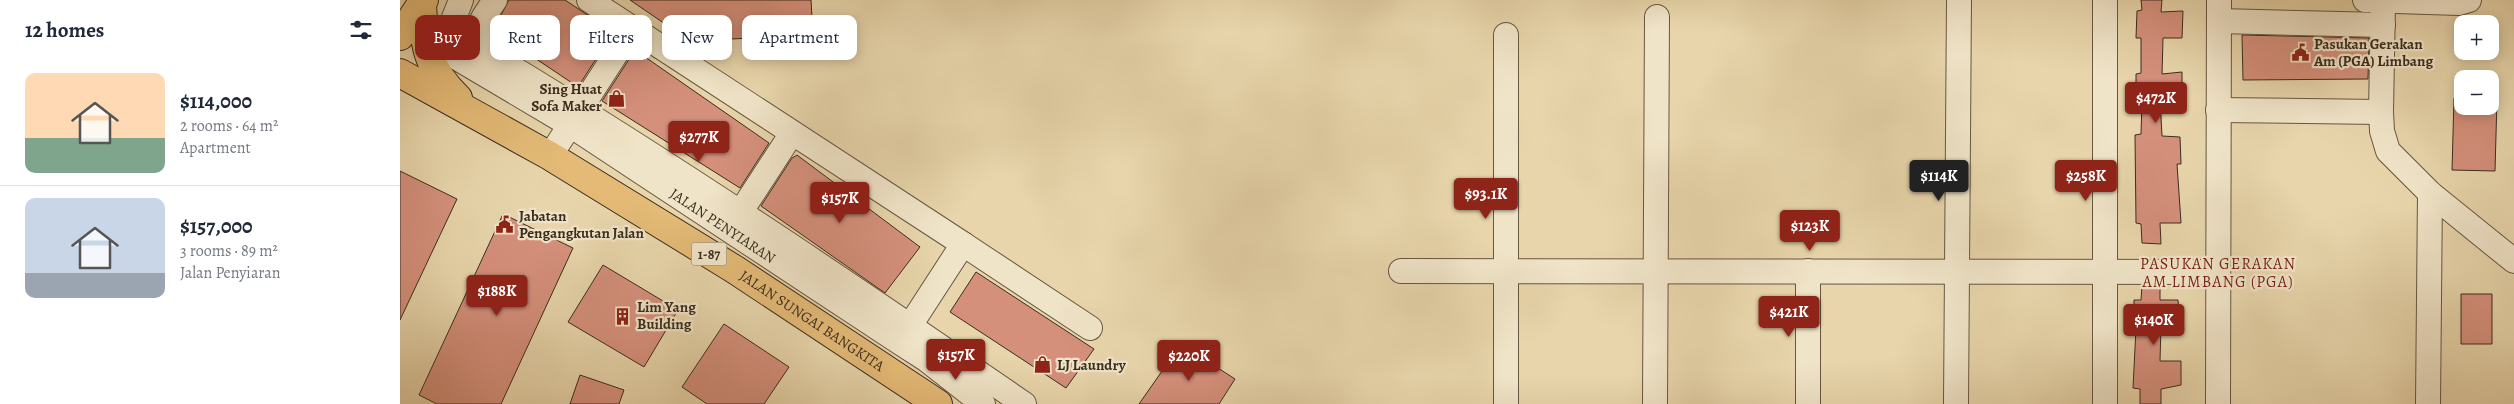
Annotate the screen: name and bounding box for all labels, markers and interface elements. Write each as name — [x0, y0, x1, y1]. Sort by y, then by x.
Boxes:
chip: Buy — [415, 15, 480, 60]
chip: Rent — [490, 15, 560, 60]
chip: Filters — [570, 15, 652, 60]
chip: New — [662, 15, 732, 60]
chip: Apartment — [742, 15, 857, 60]
map controls — [2454, 15, 2499, 115]
button: + — [2454, 15, 2499, 60]
text: 12 homes — [25, 16, 104, 44]
icon: filters — [347, 16, 375, 44]
place label: Pasukan Gerakan Am (PGA) Limbang — [2313, 34, 2434, 71]
public building icon: Pasukan Gerakan Am (PGA) Limbang — [2290, 43, 2310, 63]
button: − — [2454, 70, 2499, 115]
place label: Sing Huat Sofa Maker — [531, 79, 602, 116]
pin: $472K — [2121, 82, 2191, 124]
text: $114,000 — [180, 87, 252, 115]
text: $472K — [2136, 87, 2176, 109]
shop icon: Sing Huat Sofa Maker — [606, 88, 626, 108]
icon: home — [65, 93, 125, 153]
text: 2 rooms · 64 m² — [180, 115, 278, 137]
pin: $277K — [664, 120, 734, 163]
text: $277K — [679, 126, 719, 148]
text: Apartment — [180, 137, 251, 159]
pin: $114K — [1904, 160, 1974, 202]
pin: $258K — [2051, 160, 2121, 202]
text: $114K — [1921, 165, 1957, 187]
text: $258K — [2066, 165, 2106, 187]
pin: $93.1K — [1445, 178, 1527, 220]
pin: $157K — [805, 182, 875, 224]
text: $93.1K — [1465, 183, 1507, 205]
street label: JALAN PENYIARAN — [666, 184, 780, 268]
text: $157K — [821, 187, 859, 209]
place label: Jabatan Pengangkutan Jalan — [519, 206, 645, 243]
pin: $123K — [1775, 210, 1845, 252]
text: $157,000 — [180, 212, 253, 240]
public building icon: Jabatan Pengangkutan Jalan — [495, 215, 515, 235]
text: $123K — [1791, 215, 1829, 237]
icon: home — [65, 218, 125, 278]
text: 3 rooms · 89 m² — [180, 240, 278, 262]
road number: 1-87 — [692, 242, 726, 266]
district label: PASUKAN GERAKAN AM LIMBANG (PGA) — [2140, 253, 2296, 293]
text: Jalan Penyiaran — [180, 262, 281, 284]
street label: JALAN SUNGAI BANGKITA — [736, 265, 889, 376]
pin: $188K — [462, 274, 532, 317]
text: $188K — [477, 280, 517, 302]
pin: $421K — [1754, 296, 1824, 338]
place label: Lim Yang Building — [637, 297, 696, 334]
text: $421K — [1770, 301, 1808, 323]
pin: $140K — [2119, 304, 2189, 346]
building icon: Lim Yang Building — [613, 306, 633, 326]
text: $140K — [2134, 309, 2174, 331]
pin: $157K — [921, 338, 991, 381]
pin: $220K — [1154, 340, 1224, 382]
text: $157K — [937, 344, 975, 366]
text: $220K — [1168, 345, 1210, 367]
shop icon: LJ Laundry — [1033, 355, 1053, 375]
place label: LJ Laundry — [1057, 355, 1127, 375]

